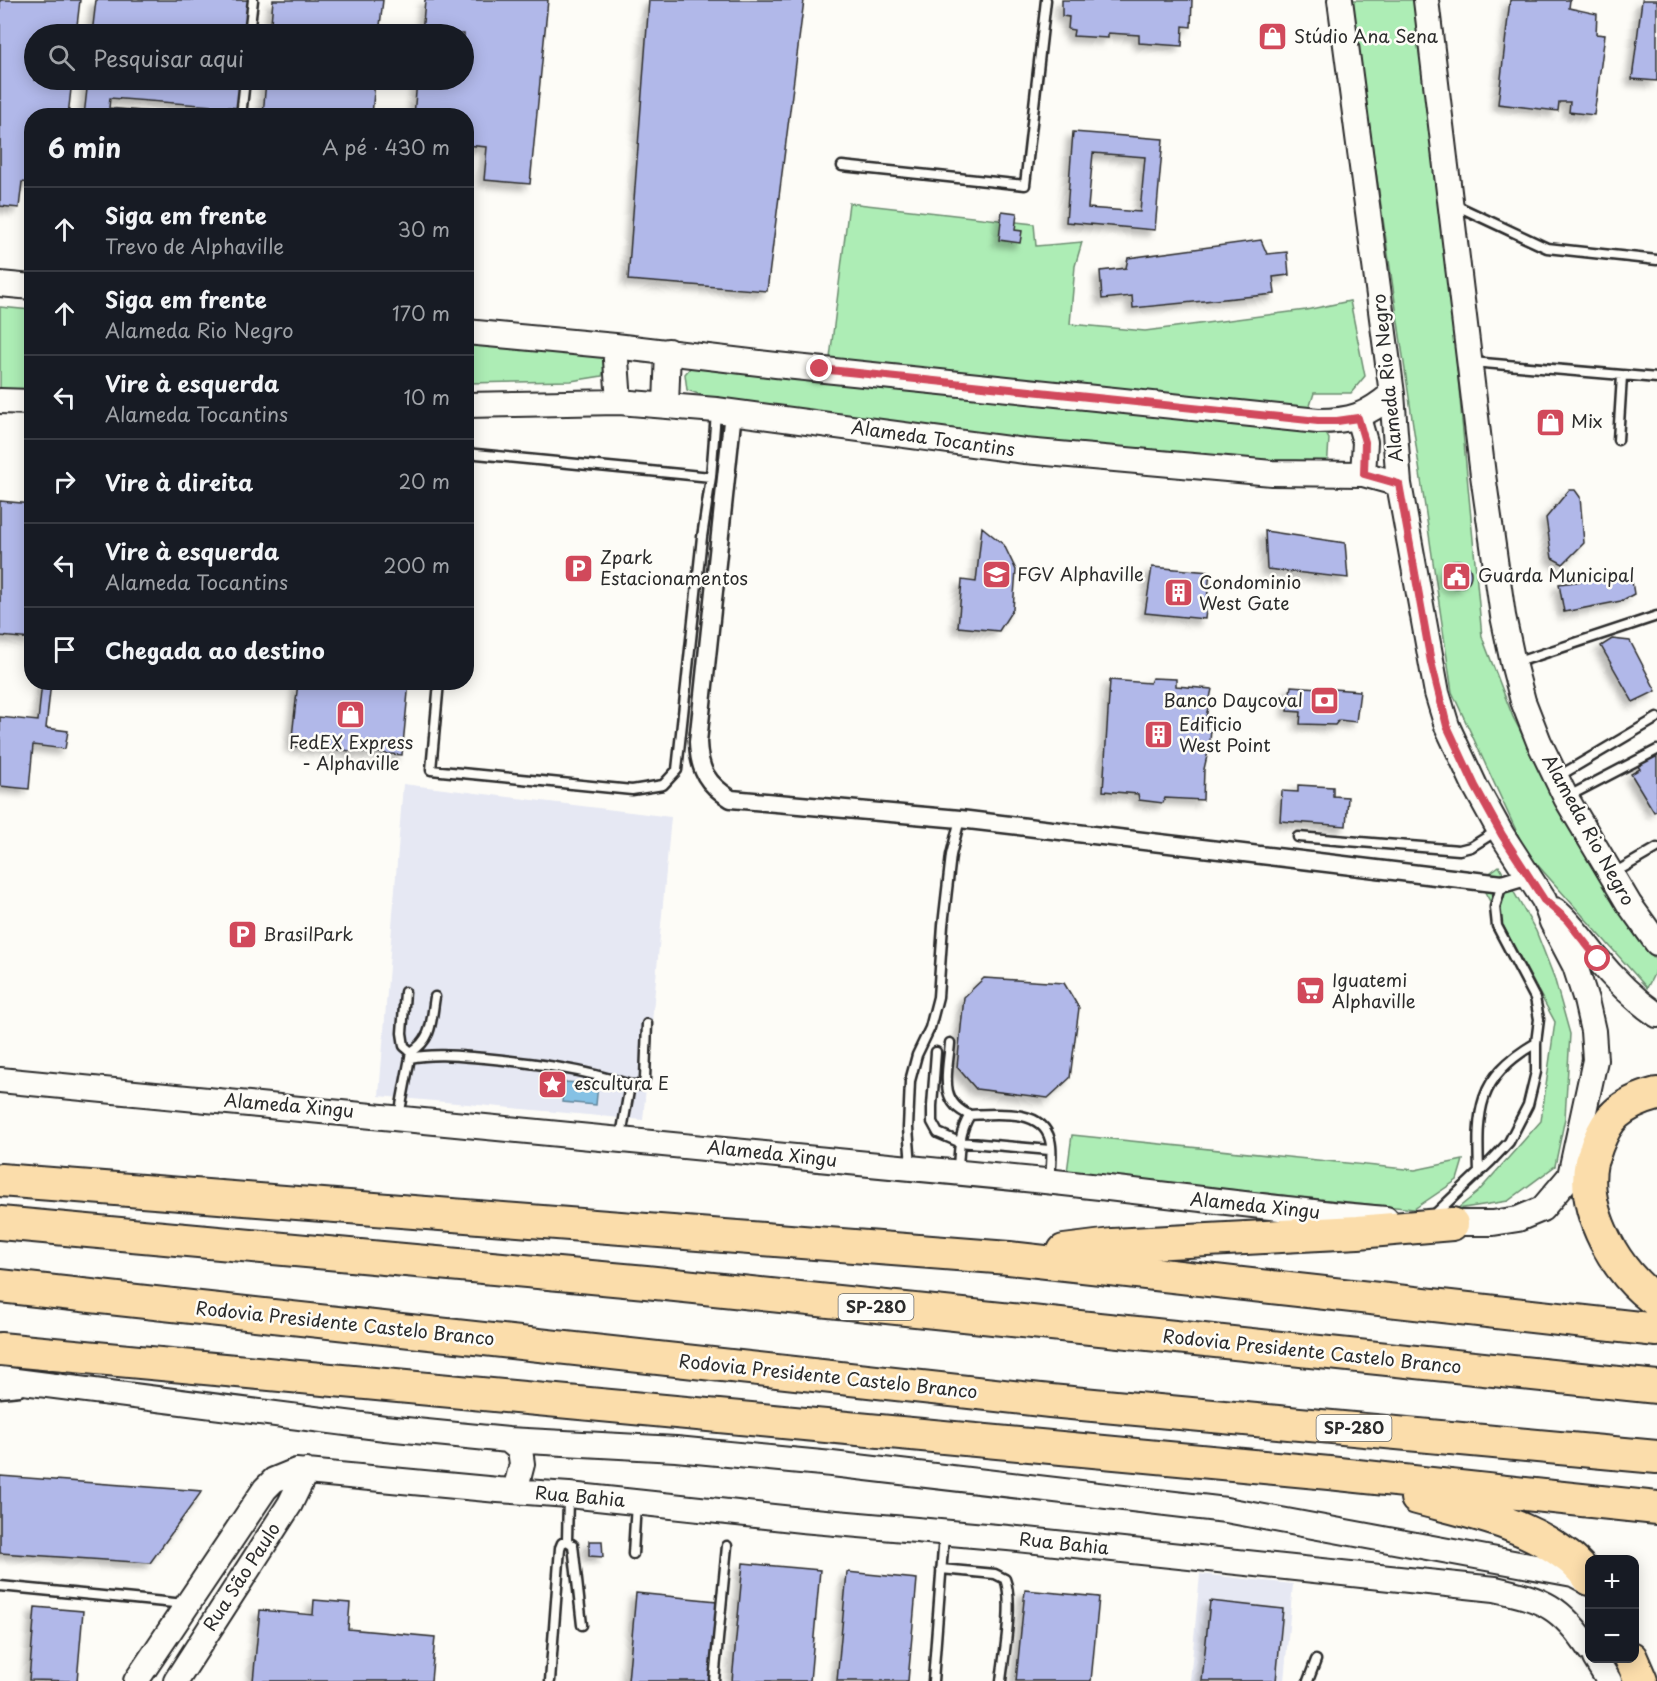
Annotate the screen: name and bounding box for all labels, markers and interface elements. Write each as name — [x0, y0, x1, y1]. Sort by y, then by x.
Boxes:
shop icon: Stúdio Ana Sena — [1257, 21, 1289, 53]
place label: Stúdio Ana Sena — [1294, 22, 1439, 49]
search box — [24, 24, 474, 90]
icon: search — [45, 41, 78, 74]
text: Pesquisar aqui — [93, 41, 244, 74]
text: 6 min — [48, 128, 121, 167]
text: A pé · 430 m — [322, 132, 450, 162]
text: Siga em frente — [105, 198, 267, 231]
icon: ahead — [48, 213, 81, 246]
text: 30 m — [397, 214, 450, 244]
text: Trevo de Alphaville — [105, 231, 284, 261]
text: Siga em frente — [105, 282, 267, 315]
street label: Alameda Rio Negro — [1364, 292, 1409, 464]
icon: ahead — [48, 297, 81, 330]
text: 170 m — [392, 298, 450, 328]
text: Alameda Rio Negro — [105, 315, 293, 345]
route end — [806, 355, 832, 381]
text: Vire à esquerda — [105, 366, 279, 399]
icon: left — [48, 381, 81, 414]
text: 10 m — [403, 382, 450, 412]
text: Alameda Tocantins — [105, 399, 288, 429]
shop icon: Mix — [1534, 406, 1566, 438]
place label: Mix — [1571, 407, 1602, 434]
street label: Alameda Tocantins — [850, 413, 1017, 462]
icon: right — [48, 465, 81, 498]
text: Vire à direita — [105, 465, 253, 498]
text: 20 m — [398, 466, 450, 496]
text: Vire à esquerda — [105, 534, 279, 567]
place label: Zpark Estacionamentos — [600, 543, 748, 591]
icon: left — [48, 549, 81, 582]
text: 200 m — [383, 550, 450, 580]
parking icon: Zpark Estacionamentos — [563, 552, 595, 584]
school or university icon: FGV Alphaville — [980, 559, 1012, 591]
place label: FGV Alphaville — [1017, 560, 1144, 587]
public building icon: Guarda Municipal — [1441, 560, 1473, 592]
place label: Guarda Municipal — [1478, 561, 1634, 588]
text: Alameda Tocantins — [105, 567, 288, 597]
place label: Condominio West Gate — [1199, 568, 1301, 616]
building icon: Condominio West Gate — [1162, 577, 1194, 609]
icon: arrive — [48, 633, 81, 666]
text: Chegada ao destino — [105, 633, 325, 666]
bank icon: Banco Daycoval — [1308, 685, 1340, 717]
place label: Banco Daycoval — [1163, 686, 1303, 713]
shop icon: FedEX Express - Alphaville — [335, 698, 367, 730]
place label: Edificio West Point — [1179, 710, 1271, 758]
building icon: Edificio West Point — [1142, 719, 1174, 751]
place label: FedEX Express - Alphaville — [289, 728, 413, 776]
street label: Alameda Rio Negro — [1536, 749, 1642, 910]
parking icon: BrasilPark — [226, 919, 258, 951]
place label: BrasilPark — [263, 920, 353, 947]
route start — [1584, 945, 1610, 971]
place label: Iguatemi Alphaville — [1332, 966, 1416, 1014]
supermarket icon: Iguatemi Alphaville — [1295, 975, 1327, 1007]
place icon: escultura E — [537, 1068, 569, 1100]
place label: escultura E — [574, 1069, 669, 1096]
street label: Alameda Xingu — [223, 1085, 355, 1124]
street label: Alameda Xingu — [706, 1132, 838, 1173]
street label: Alameda Xingu — [1189, 1184, 1321, 1225]
street label: Rodovia Presidente Castelo Branco — [194, 1293, 496, 1352]
road number: SP-280 — [838, 1294, 914, 1320]
street label: Rodovia Presidente Castelo Branco — [1161, 1321, 1463, 1380]
street label: Rodovia Presidente Castelo Branco — [677, 1346, 979, 1405]
road number: SP-280 — [1316, 1415, 1392, 1441]
street label: Rua Bahia — [534, 1478, 626, 1513]
street label: Rua São Paulo — [196, 1517, 286, 1636]
street label: Rua Bahia — [1018, 1524, 1110, 1561]
map controls — [1585, 1555, 1639, 1663]
button: + — [1585, 1555, 1639, 1609]
button: − — [1585, 1609, 1639, 1663]

